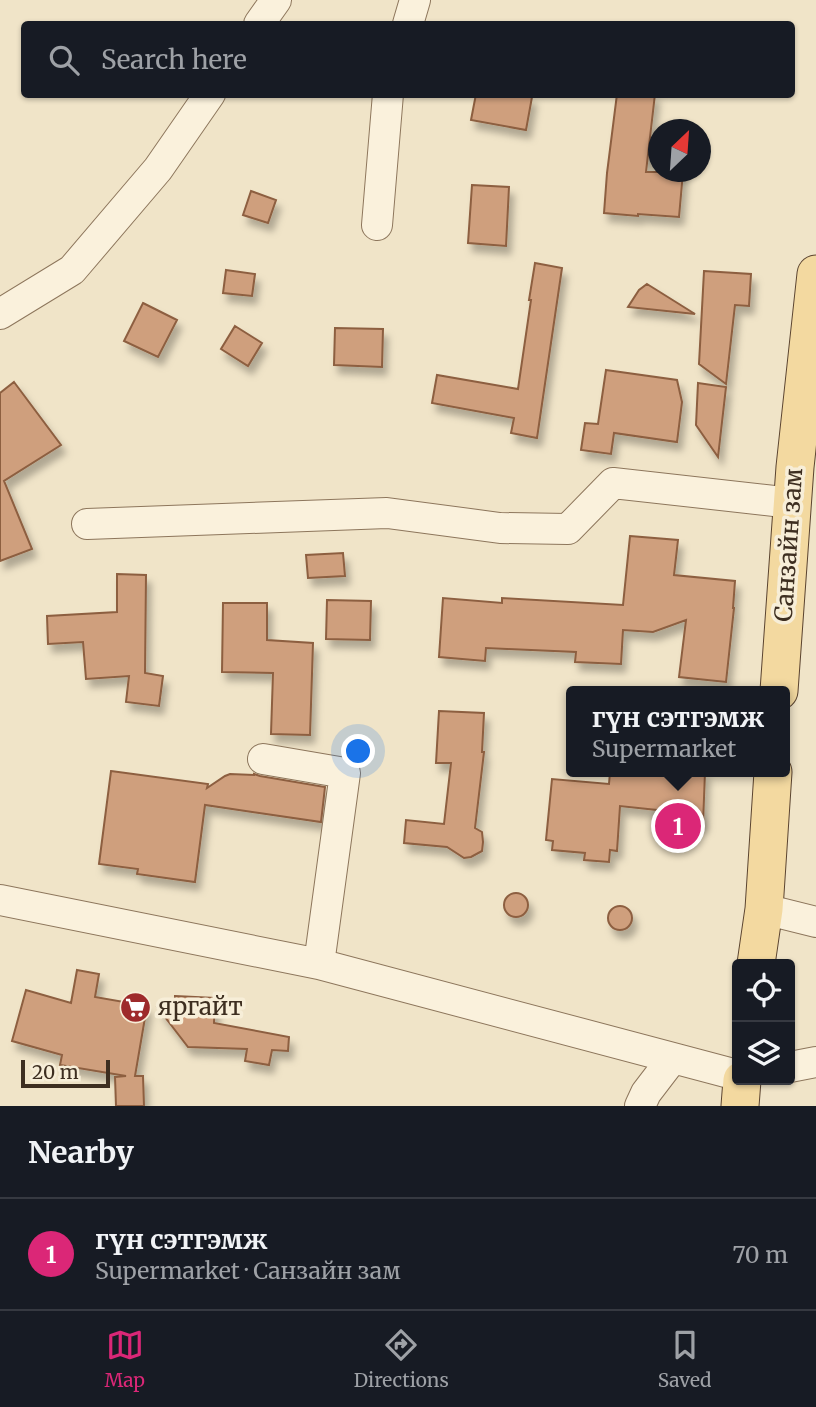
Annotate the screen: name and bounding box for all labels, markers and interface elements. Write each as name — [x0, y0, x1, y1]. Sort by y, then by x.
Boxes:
search box — [21, 21, 795, 98]
icon: search — [45, 41, 83, 79]
text: Search here — [101, 43, 247, 76]
north arrow — [648, 119, 711, 182]
street label: Санзайн зам — [768, 467, 809, 623]
popup — [566, 686, 790, 777]
text: гүн сэтгэмж — [592, 701, 764, 734]
your location — [341, 734, 375, 768]
text: Supermarket — [592, 734, 736, 763]
pin: 1 — [655, 800, 701, 852]
map controls — [732, 959, 795, 1085]
button: locate — [732, 959, 795, 1022]
supermarket icon: яргайт — [118, 990, 152, 1024]
place label: яргайт — [158, 991, 243, 1022]
button: layers — [732, 1022, 795, 1085]
scale bar — [21, 1057, 110, 1089]
text: 20 m — [32, 1060, 79, 1084]
text: Nearby — [28, 1133, 134, 1171]
text: гүн сэтгэмж — [95, 1223, 268, 1256]
text: 1 — [46, 1240, 56, 1269]
text: 70 m — [732, 1240, 788, 1269]
text: Supermarket · Санзайн зам — [95, 1256, 401, 1285]
tab: Map — [104, 1326, 145, 1392]
tab: Directions — [354, 1326, 449, 1392]
tab: Saved — [658, 1326, 712, 1392]

